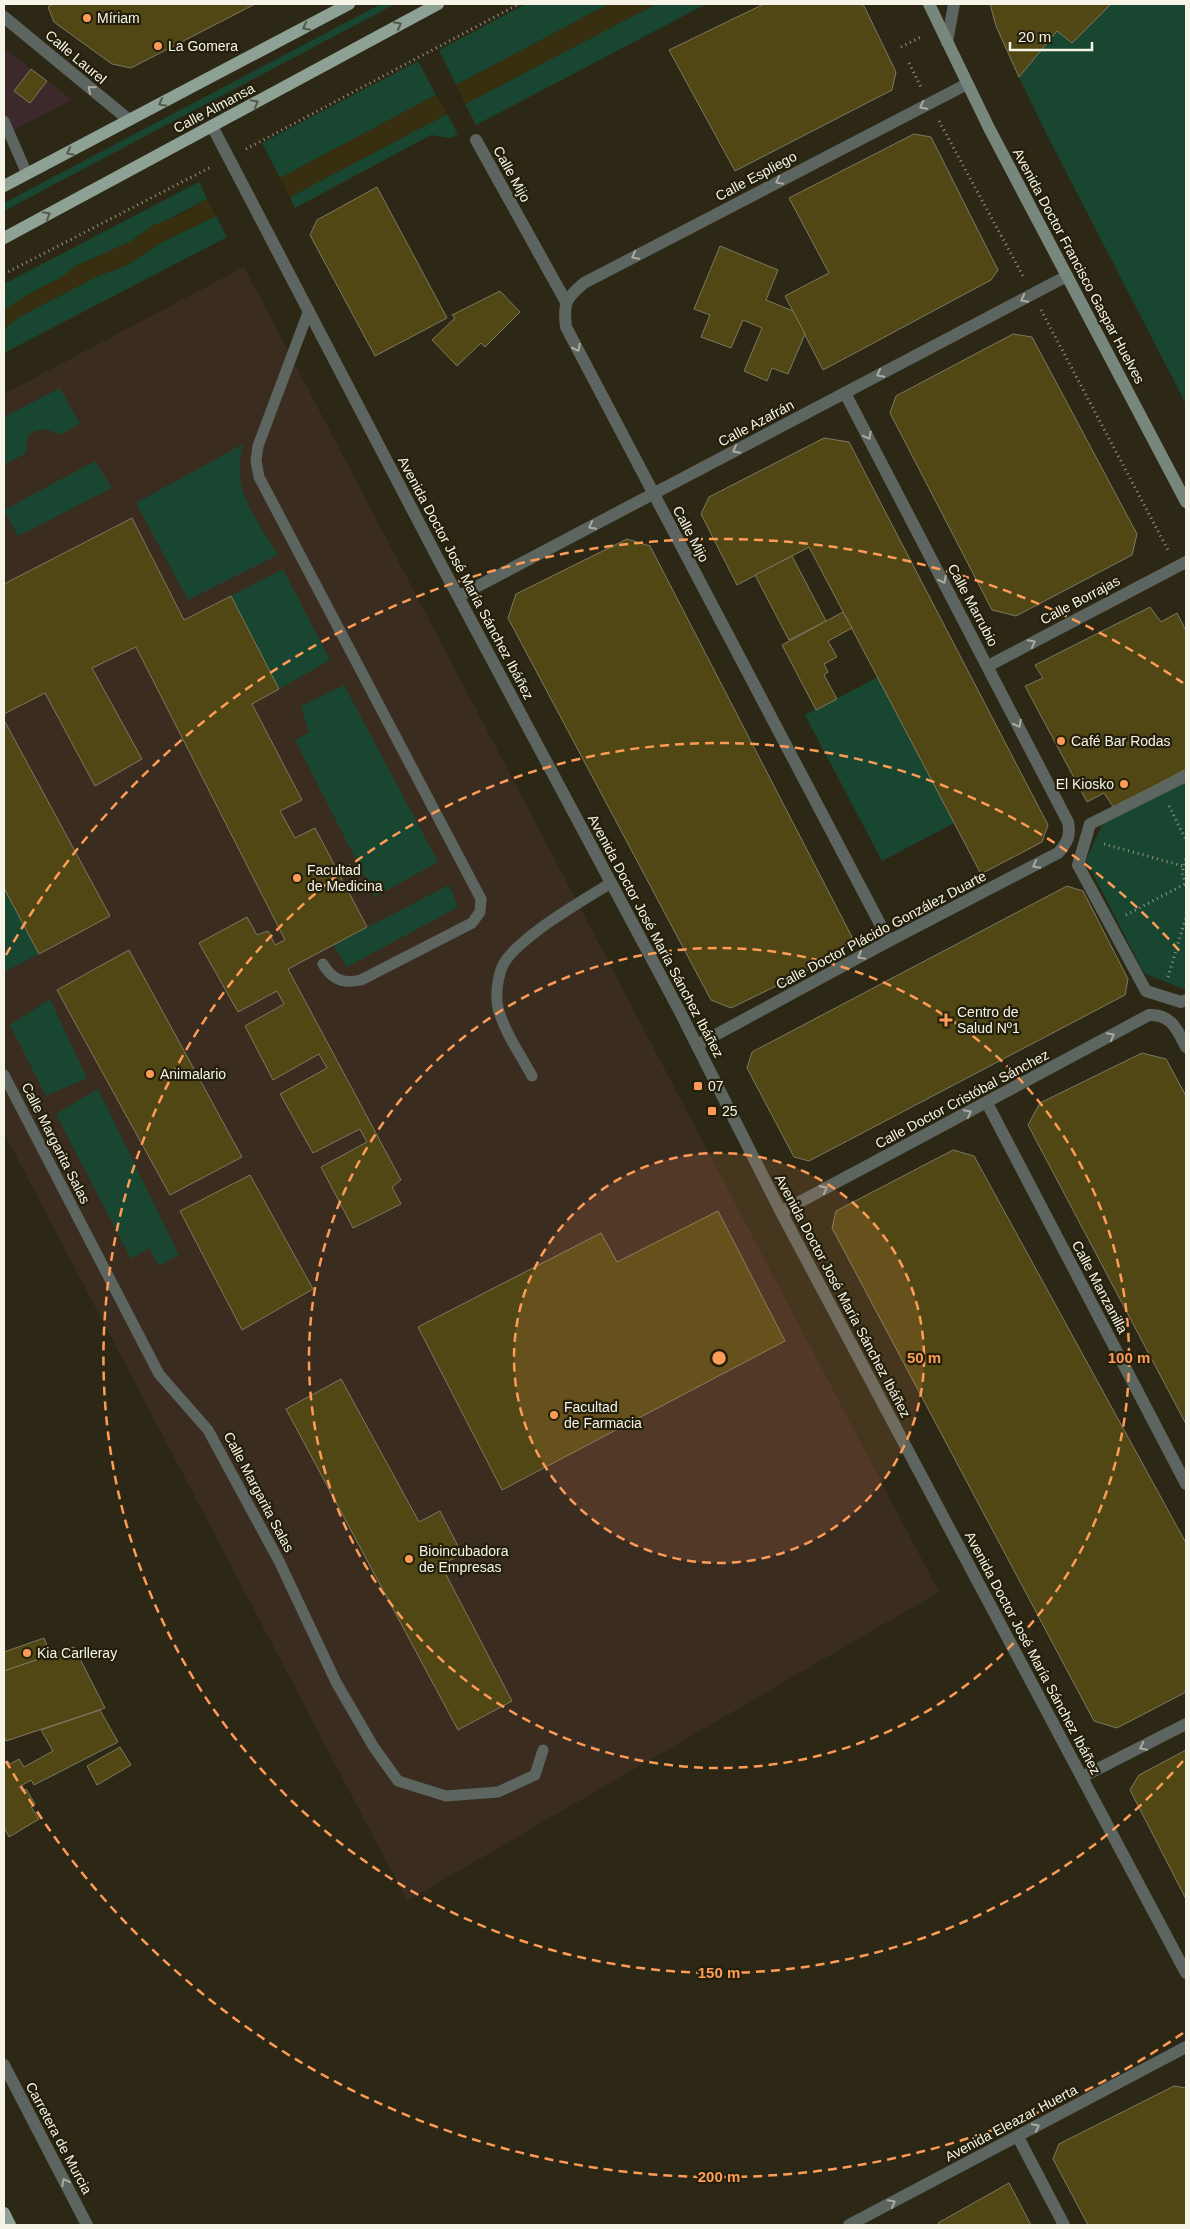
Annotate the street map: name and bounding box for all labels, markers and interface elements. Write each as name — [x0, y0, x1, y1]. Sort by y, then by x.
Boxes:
place label: Míriam — [97, 10, 140, 26]
marker: Míriam — [81, 12, 93, 24]
scale bar — [1010, 20, 1092, 52]
one-way arrow — [302, 21, 311, 31]
one-way arrow — [392, 21, 401, 31]
street label: Calle Laurel — [42, 27, 110, 87]
text: 20 m — [1018, 28, 1051, 45]
place label: La Gomera — [168, 38, 238, 54]
marker: La Gomera — [152, 40, 164, 52]
street label: Calle Almansa — [171, 80, 257, 136]
one-way arrow — [88, 87, 97, 95]
one-way arrow — [158, 97, 167, 107]
one-way arrow — [250, 99, 259, 109]
one-way arrow — [920, 100, 929, 110]
street label: Calle Mijo — [490, 143, 534, 205]
one-way arrow — [67, 146, 76, 156]
street label: Avenida Doctor Francisco Gaspar Huelves — [1010, 146, 1148, 386]
street label: Calle Espliego — [713, 148, 799, 204]
one-way arrow — [775, 175, 784, 185]
one-way arrow — [41, 211, 50, 221]
one-way arrow — [631, 250, 640, 260]
one-way arrow — [1020, 293, 1029, 303]
one-way arrow — [571, 343, 581, 352]
one-way arrow — [876, 368, 885, 378]
street label: Calle Azafrán — [715, 396, 797, 450]
one-way arrow — [862, 431, 872, 440]
one-way arrow — [732, 444, 741, 454]
street label: Avenida Doctor José María Sánchez Ibáñez — [395, 454, 537, 702]
street label: Calle Mijo — [670, 503, 713, 565]
one-way arrow — [588, 520, 597, 530]
street label: Calle Marrubio — [945, 561, 1002, 649]
street label: Calle Borrajas — [1037, 572, 1123, 628]
one-way arrow — [937, 574, 947, 583]
one-way arrow — [1026, 639, 1035, 649]
one-way arrow — [1012, 719, 1022, 728]
place label: Café Bar Rodas — [1071, 733, 1171, 749]
marker: Café Bar Rodas — [1055, 735, 1067, 747]
place label: El Kiosko — [1056, 776, 1114, 792]
marker: El Kiosko — [1118, 778, 1130, 790]
street label: Avenida Doctor José María Sánchez Ibáñez — [585, 812, 727, 1060]
one-way arrow — [1033, 859, 1042, 869]
place label: Facultad de Medicina — [307, 862, 383, 894]
street label: Calle Doctor Plácido González Duarte — [773, 867, 989, 992]
marker: Facultad de Medicina — [291, 872, 303, 884]
one-way arrow — [858, 950, 867, 960]
place label: Centro de Salud Nº1 — [957, 1004, 1020, 1036]
marker: Centro de Salud Nº1 — [939, 1013, 953, 1027]
one-way arrow — [1105, 1032, 1114, 1042]
street label: Calle Doctor Cristóbal Sánchez — [872, 1046, 1052, 1152]
place label: Animalario — [160, 1066, 226, 1082]
marker: Animalario — [144, 1068, 156, 1080]
place label: 07 — [708, 1078, 724, 1094]
street label: Calle Margarita Salas — [18, 1080, 94, 1206]
marker: 07 — [692, 1080, 704, 1092]
place label: 25 — [722, 1103, 738, 1119]
marker: 25 — [706, 1105, 718, 1117]
one-way arrow — [962, 1109, 971, 1119]
street label: Avenida Doctor José María Sánchez Ibáñez — [772, 1172, 914, 1420]
one-way arrow — [819, 1185, 828, 1195]
street label: Calle Manzanilla — [1069, 1238, 1131, 1336]
centre of rings — [710, 1349, 728, 1367]
text: 50 m — [907, 1349, 941, 1366]
text: 100 m — [1108, 1349, 1150, 1366]
place label: Facultad de Farmacia — [564, 1399, 642, 1431]
marker: Facultad de Farmacia — [548, 1409, 560, 1421]
street label: Calle Margarita Salas — [221, 1429, 297, 1555]
street label: Avenida Doctor José María Sánchez Ibáñez — [962, 1529, 1104, 1777]
place label: Bioincubadora de Empresas — [419, 1543, 509, 1575]
marker: Bioincubadora de Empresas — [403, 1553, 415, 1565]
place label: Kia Carlleray — [37, 1645, 117, 1661]
marker: Kia Carlleray — [21, 1647, 33, 1659]
one-way arrow — [1139, 1740, 1148, 1750]
text: 150 m — [698, 1964, 740, 1981]
street label: Carretera de Murcia — [23, 2079, 95, 2197]
street label: Avenida Eleazar Huerta — [942, 2081, 1080, 2165]
one-way arrow — [1031, 2123, 1040, 2133]
text: 200 m — [698, 2168, 740, 2185]
one-way arrow — [61, 2178, 71, 2187]
one-way arrow — [887, 2199, 896, 2209]

